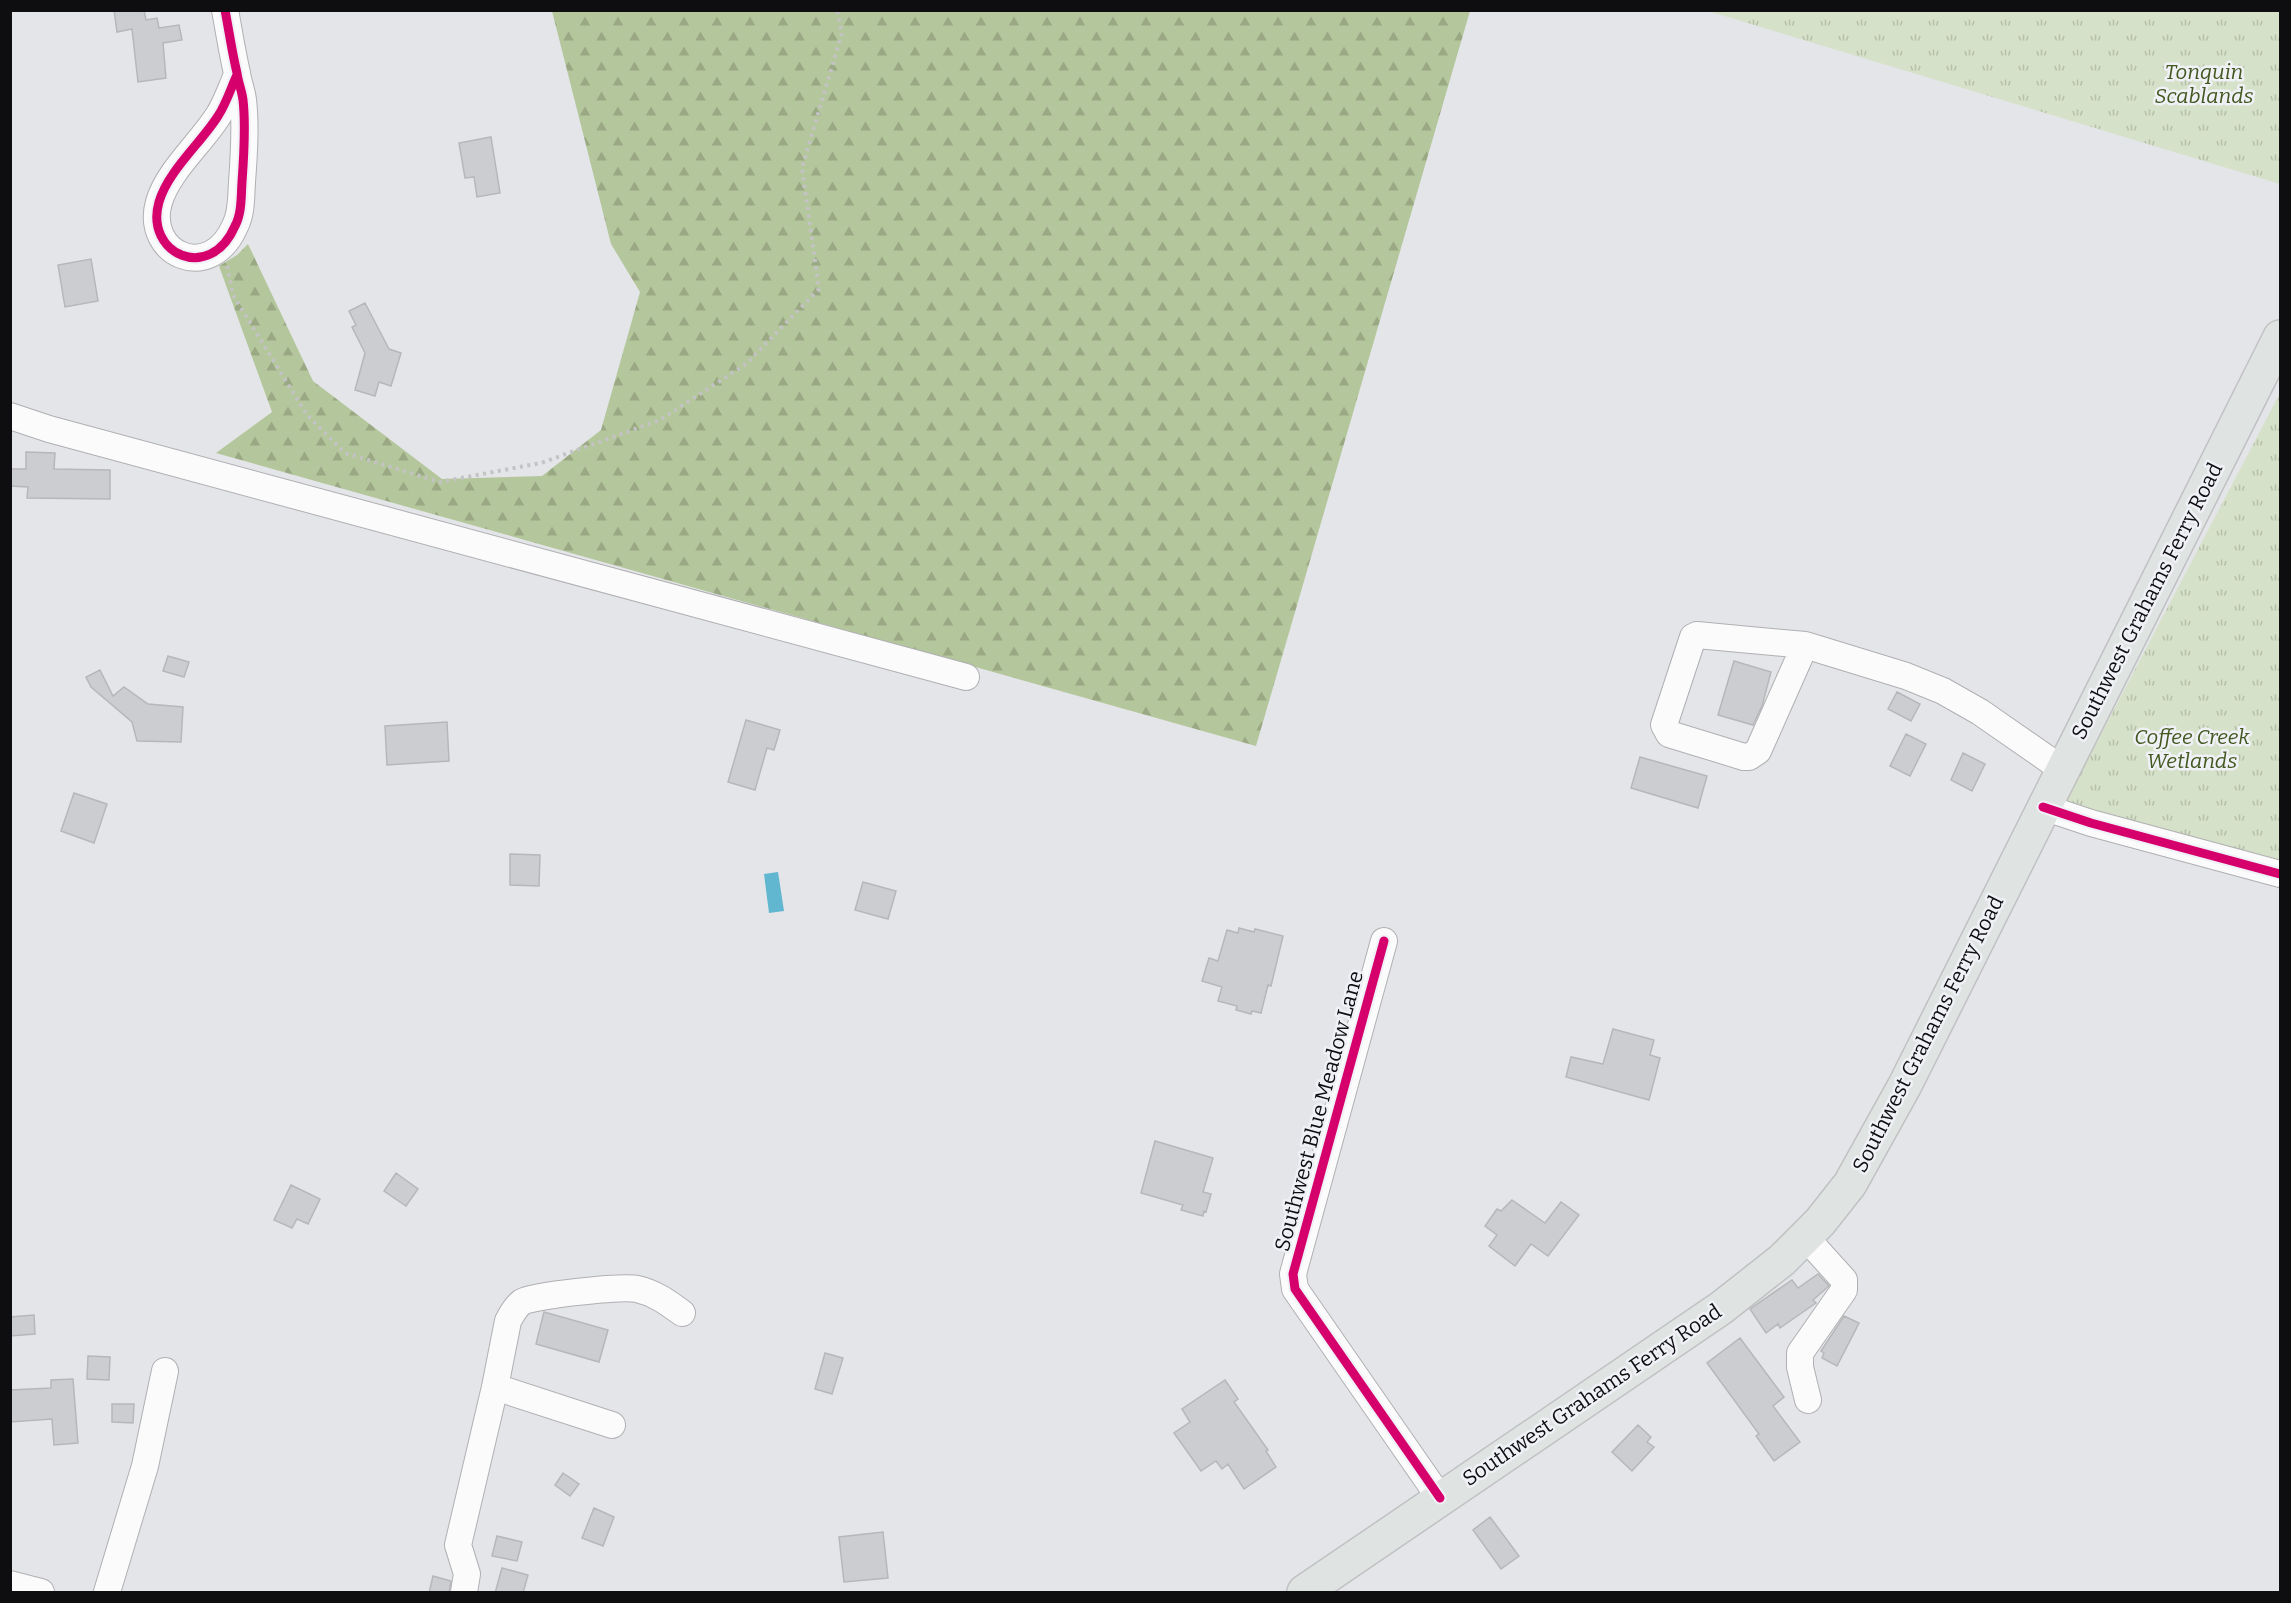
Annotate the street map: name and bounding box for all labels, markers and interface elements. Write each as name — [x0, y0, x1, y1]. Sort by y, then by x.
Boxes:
park label: Tonquin Scablands — [2155, 59, 2253, 109]
street label: Southwest Grahams Ferry Road — [2066, 458, 2228, 744]
park label: Coffee Creek Wetlands — [2134, 724, 2250, 774]
street label: Southwest Grahams Ferry Road — [1847, 891, 2009, 1177]
street label: Southwest Blue Meadow Lane — [1269, 968, 1369, 1254]
street label: Southwest Grahams Ferry Road — [1457, 1298, 1727, 1492]

